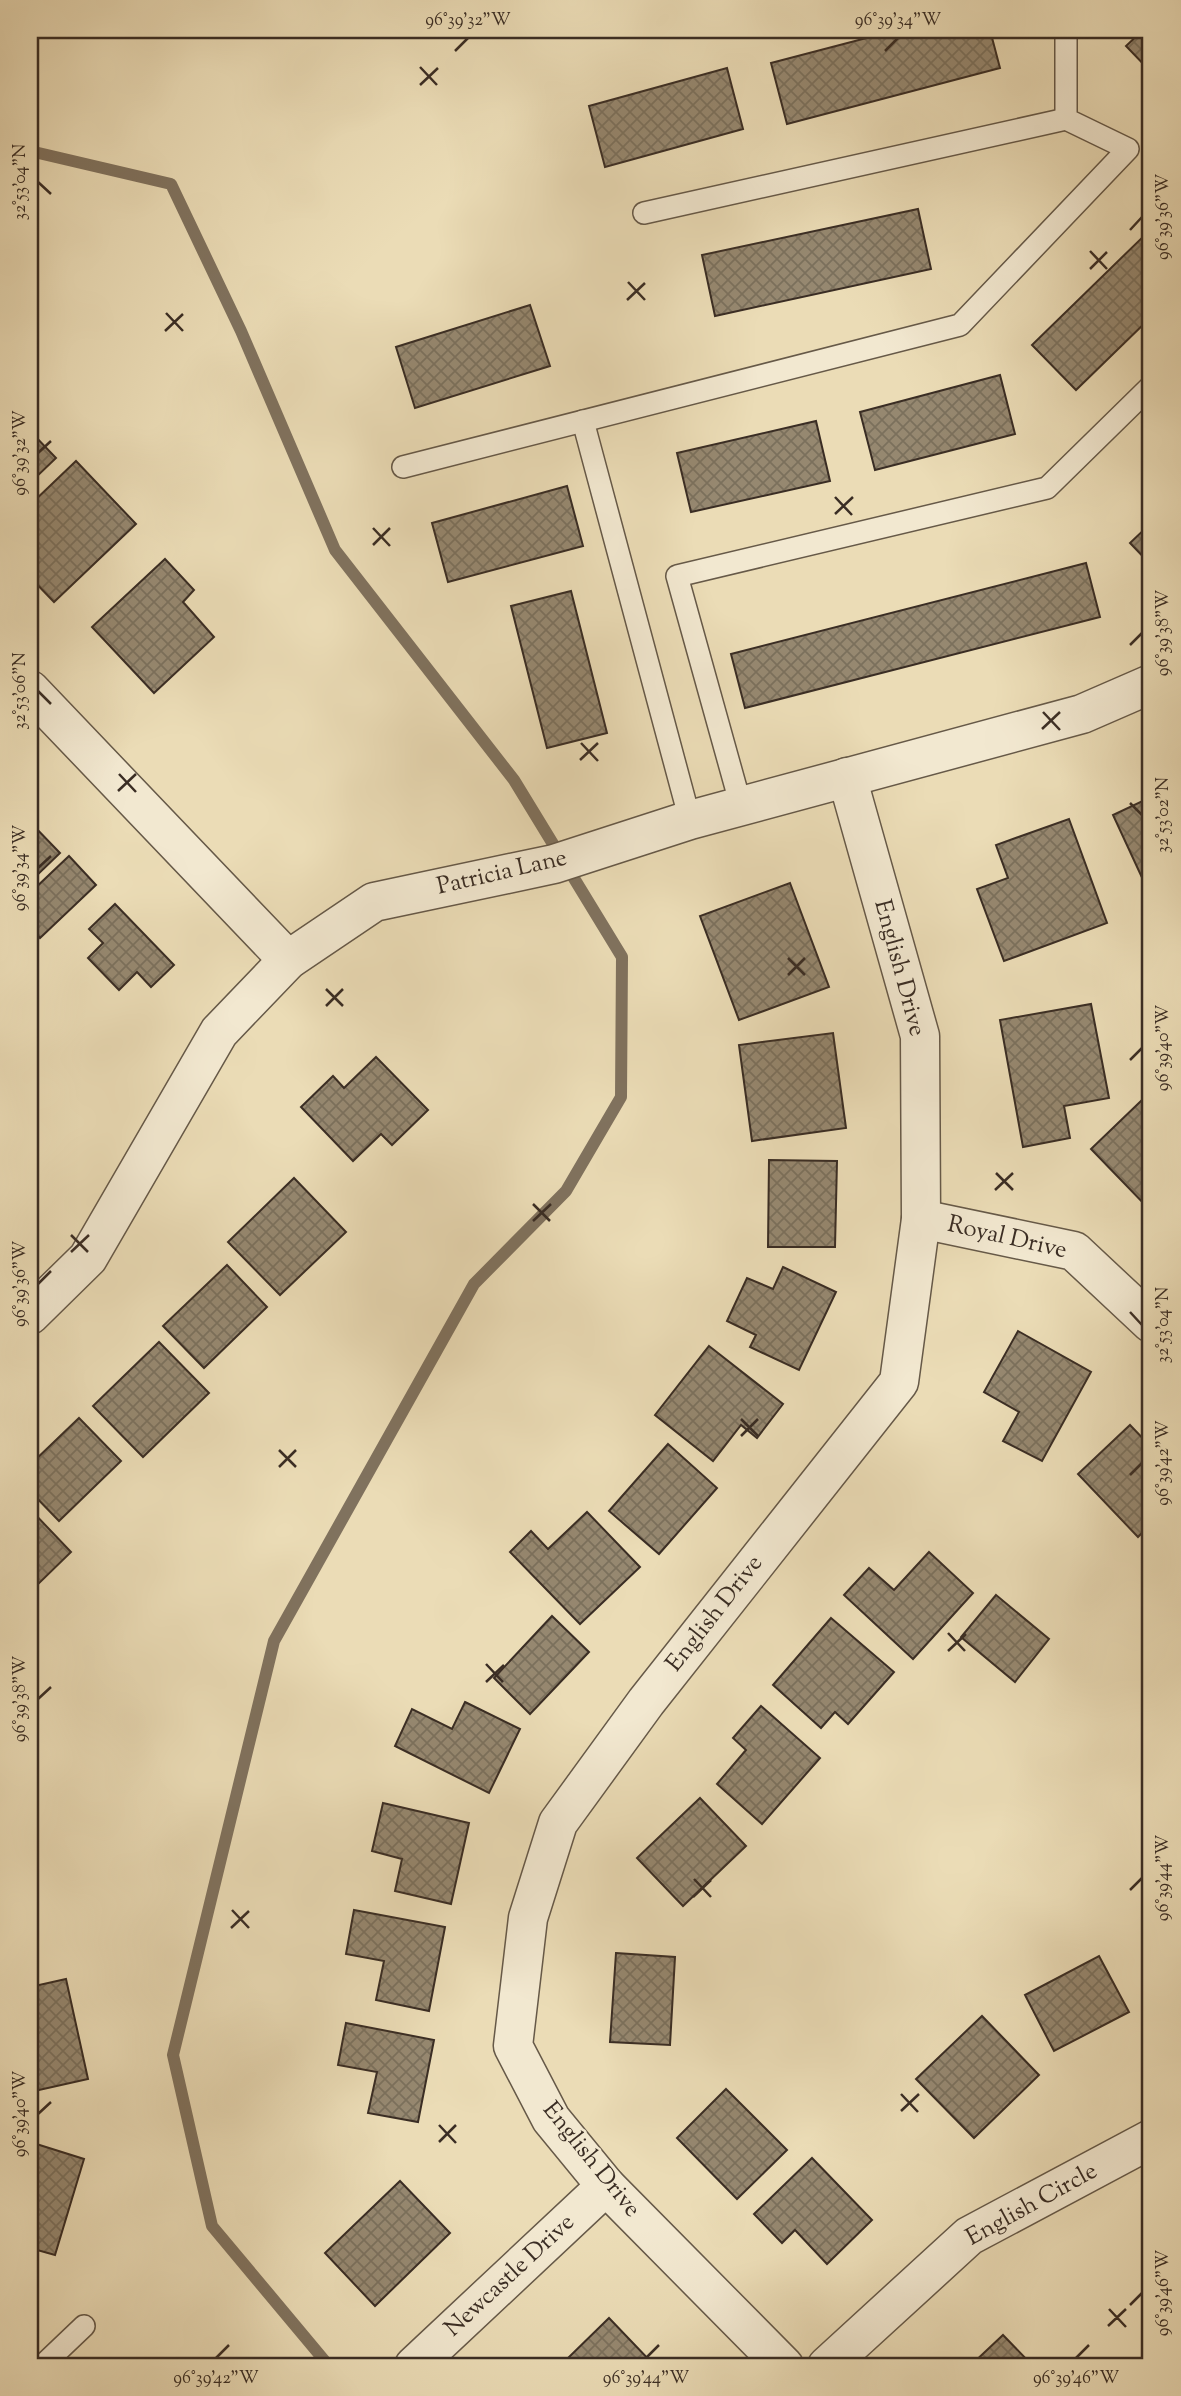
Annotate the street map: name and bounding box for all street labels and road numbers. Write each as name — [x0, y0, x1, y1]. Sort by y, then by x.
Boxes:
street label: Patricia Lane — [434, 842, 570, 904]
street label: English Drive — [864, 896, 934, 1040]
street label: Royal Drive — [944, 1208, 1070, 1268]
street label: English Drive — [658, 1548, 772, 1680]
street label: English Drive — [534, 2095, 648, 2225]
street label: English Circle — [960, 2155, 1104, 2255]
street label: Newcastle Drive — [437, 2207, 583, 2345]

